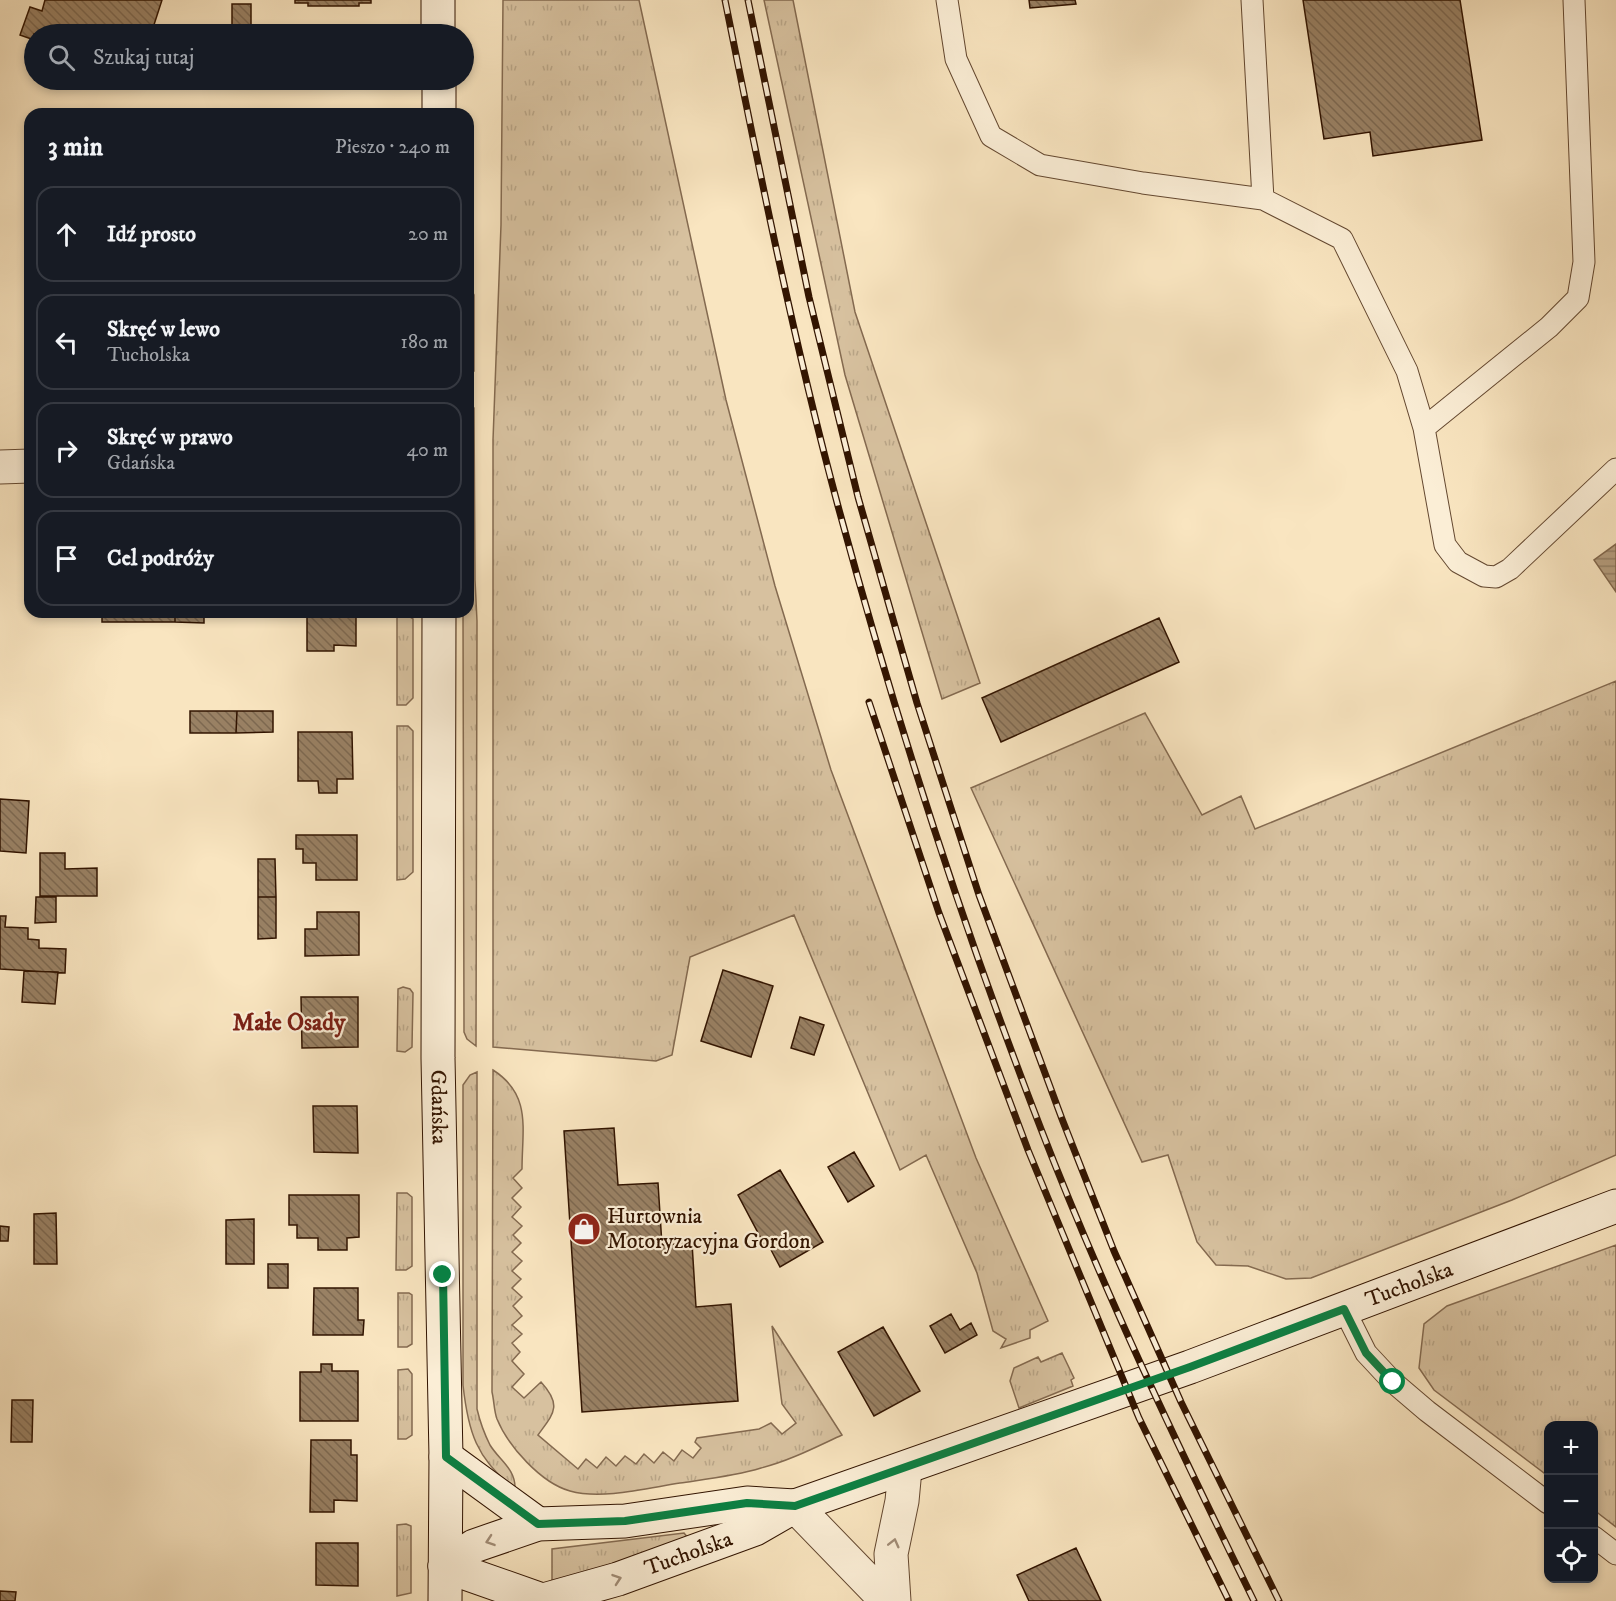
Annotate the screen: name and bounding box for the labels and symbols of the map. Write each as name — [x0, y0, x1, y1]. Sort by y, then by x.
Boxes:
district label: Małe Osady — [233, 1008, 346, 1038]
street label: Gdańska — [425, 1069, 453, 1145]
place label: Hurtownia Motoryzacyjna Gordon — [607, 1203, 811, 1255]
shop icon: Hurtownia Motoryzacyjna Gordon — [566, 1211, 602, 1247]
street label: Tucholska — [1362, 1255, 1457, 1313]
route end — [429, 1261, 455, 1287]
route start — [1379, 1368, 1405, 1394]
street label: Tucholska — [641, 1525, 737, 1582]
one-way arrow — [485, 1533, 496, 1546]
one-way arrow — [886, 1538, 899, 1548]
one-way arrow — [611, 1574, 622, 1587]

